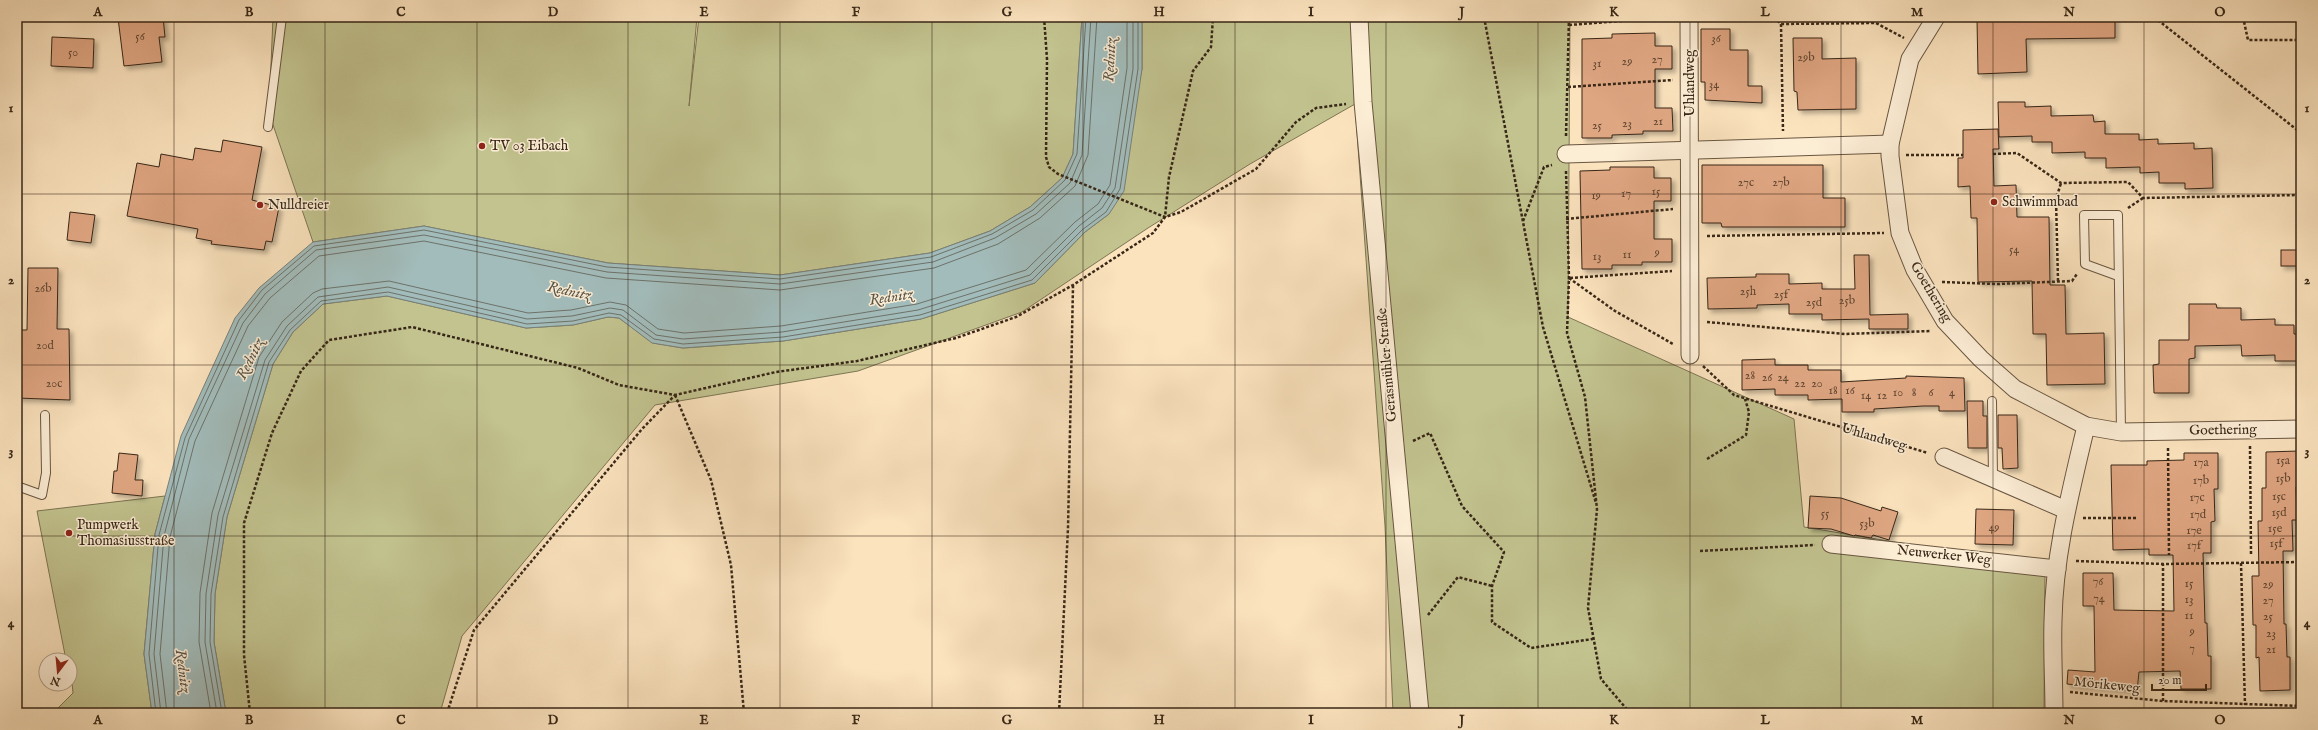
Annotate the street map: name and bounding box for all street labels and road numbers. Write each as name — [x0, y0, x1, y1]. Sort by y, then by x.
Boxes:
street label: Uhlandweg — [1681, 49, 1699, 117]
street label: Goethering — [1906, 258, 1956, 326]
street label: Gerasmühler Straße — [1373, 307, 1401, 423]
street label: Uhlandweg — [1839, 419, 1909, 455]
street label: Goethering — [2189, 420, 2257, 440]
street label: Neuwerker Weg — [1896, 541, 1992, 569]
street label: Mörikeweg — [2073, 673, 2141, 697]

